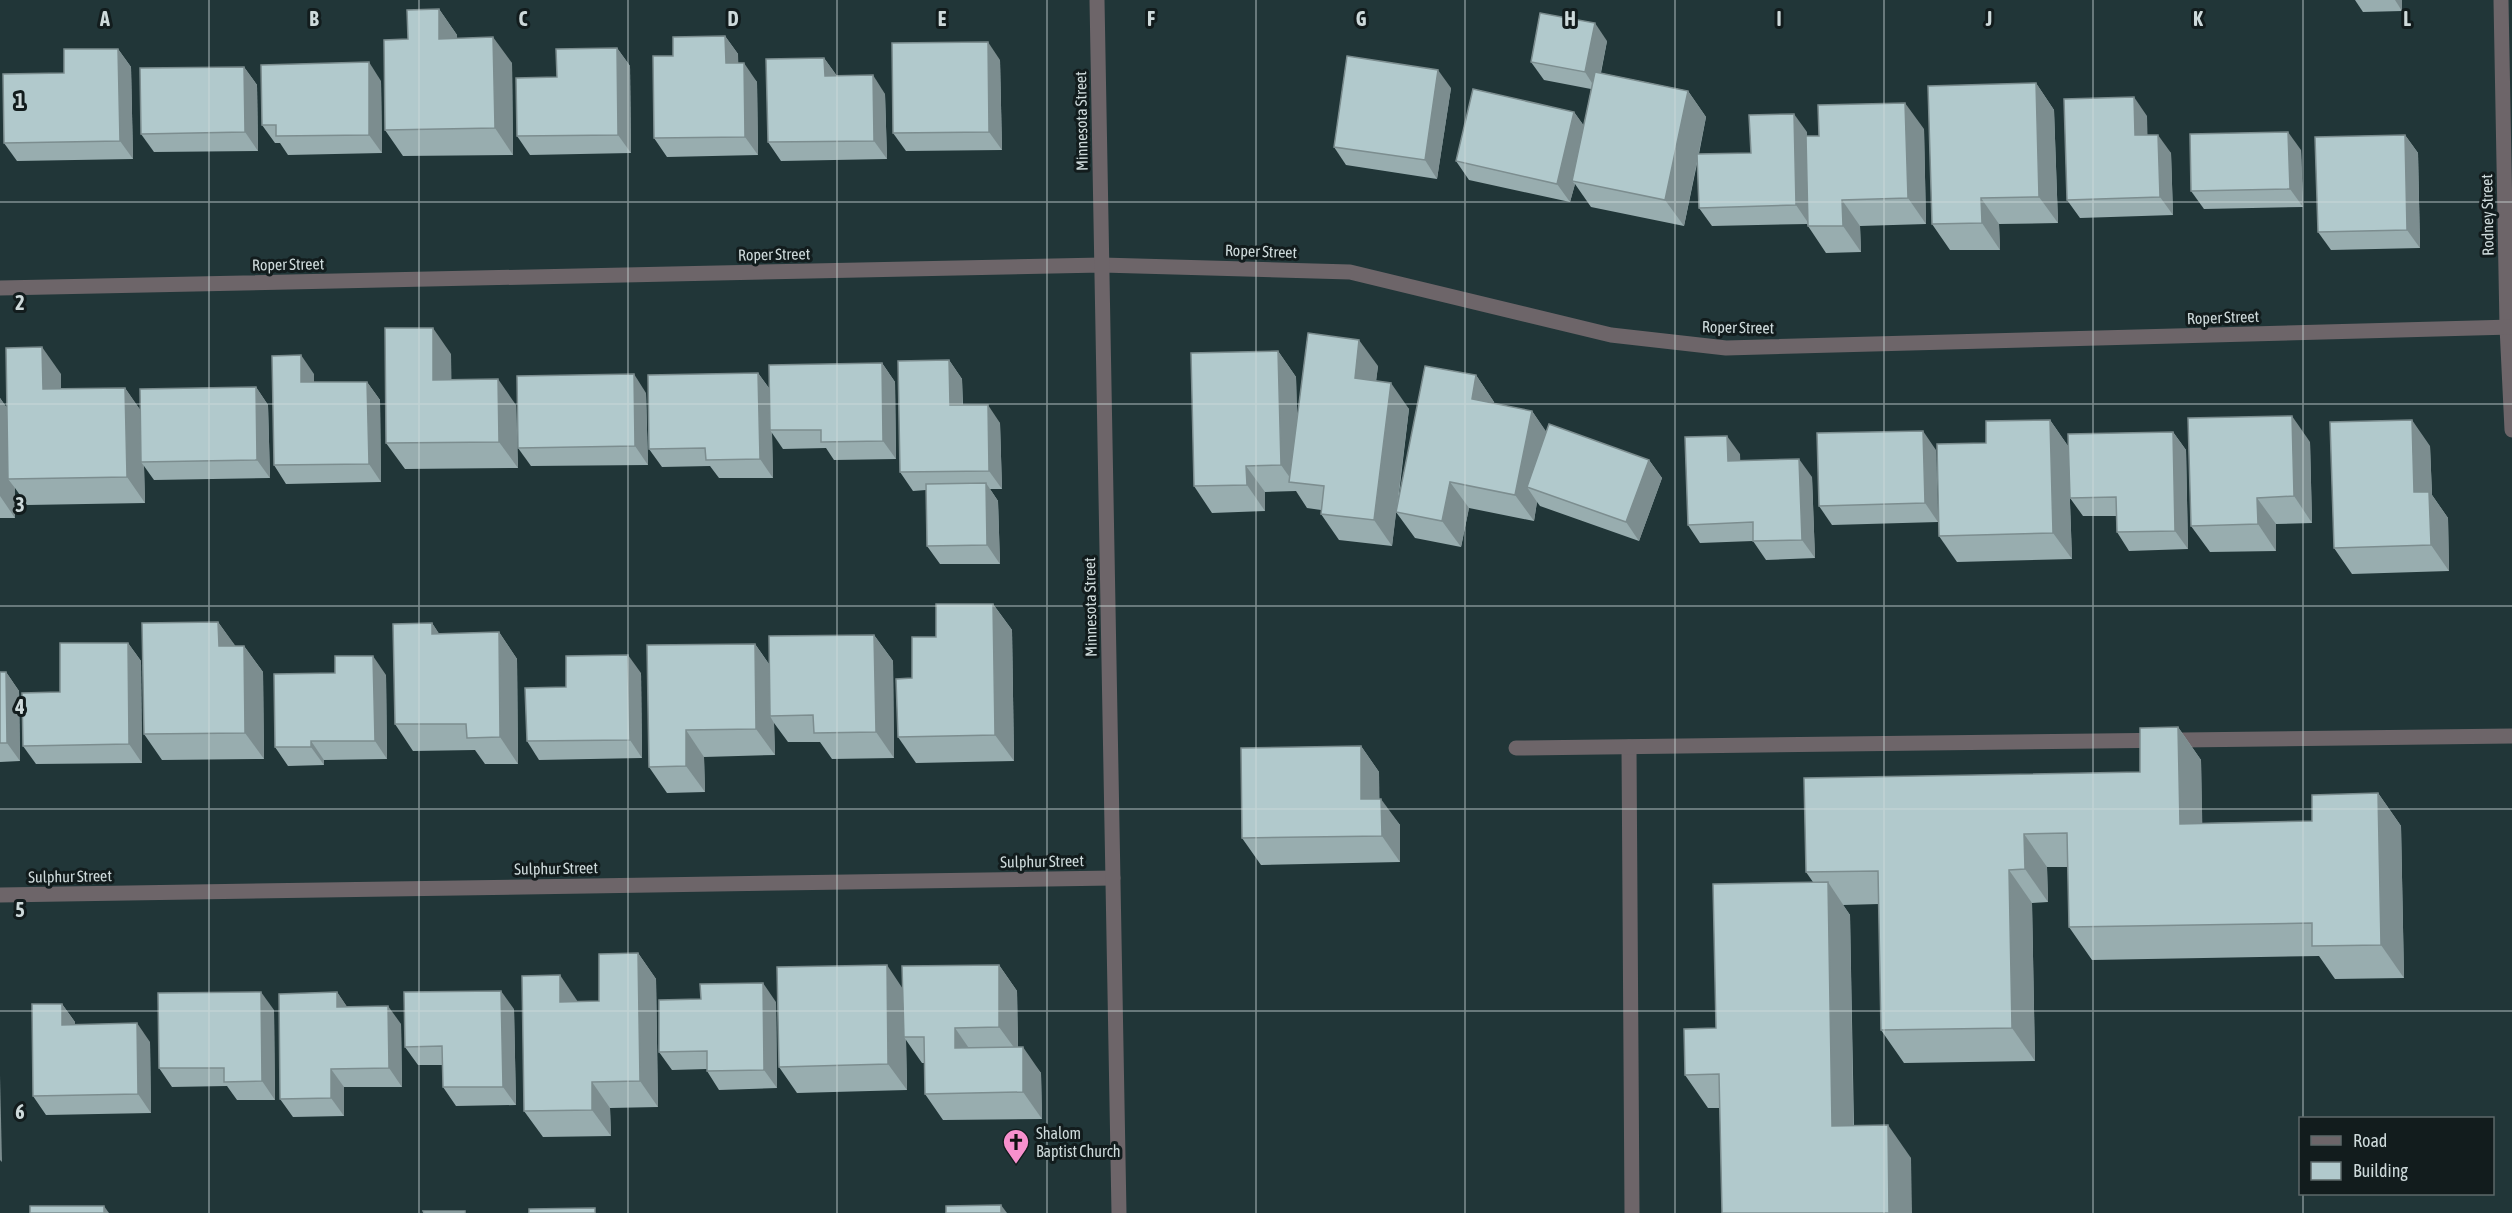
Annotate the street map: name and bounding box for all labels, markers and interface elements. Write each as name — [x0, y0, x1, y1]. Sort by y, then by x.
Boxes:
text: A — [99, 7, 110, 30]
text: B — [309, 7, 319, 30]
text: C — [519, 7, 528, 30]
text: D — [727, 7, 739, 30]
text: E — [938, 7, 947, 30]
text: F — [1147, 7, 1155, 30]
text: G — [1356, 7, 1367, 30]
text: H — [1564, 7, 1576, 30]
text: I — [1776, 7, 1782, 30]
text: J — [1985, 7, 1992, 30]
text: K — [2193, 7, 2203, 30]
text: L — [2403, 7, 2411, 30]
street label: Minnesota Street — [1071, 71, 1091, 171]
text: 1 — [15, 89, 25, 112]
street label: Rodney Street — [2477, 174, 2498, 256]
street label: Roper Street — [1224, 241, 1298, 262]
street label: Roper Street — [738, 244, 811, 265]
street label: Roper Street — [252, 254, 325, 275]
text: 2 — [15, 291, 25, 314]
street label: Roper Street — [2187, 307, 2260, 328]
street label: Roper Street — [1702, 317, 1775, 338]
text: 3 — [15, 493, 25, 516]
street label: Minnesota Street — [1080, 557, 1100, 657]
text: 4 — [14, 695, 25, 718]
street label: Sulphur Street — [1000, 851, 1084, 872]
street label: Sulphur Street — [514, 858, 598, 879]
street label: Sulphur Street — [28, 866, 112, 887]
text: 5 — [15, 898, 25, 921]
text: 6 — [15, 1100, 25, 1123]
legend — [2299, 1117, 2494, 1195]
place label: Shalom Baptist Church — [1036, 1124, 1120, 1161]
church icon: Shalom Baptist Church — [1001, 1127, 1031, 1165]
text: Road — [2353, 1130, 2387, 1151]
text: Building — [2353, 1160, 2408, 1181]

